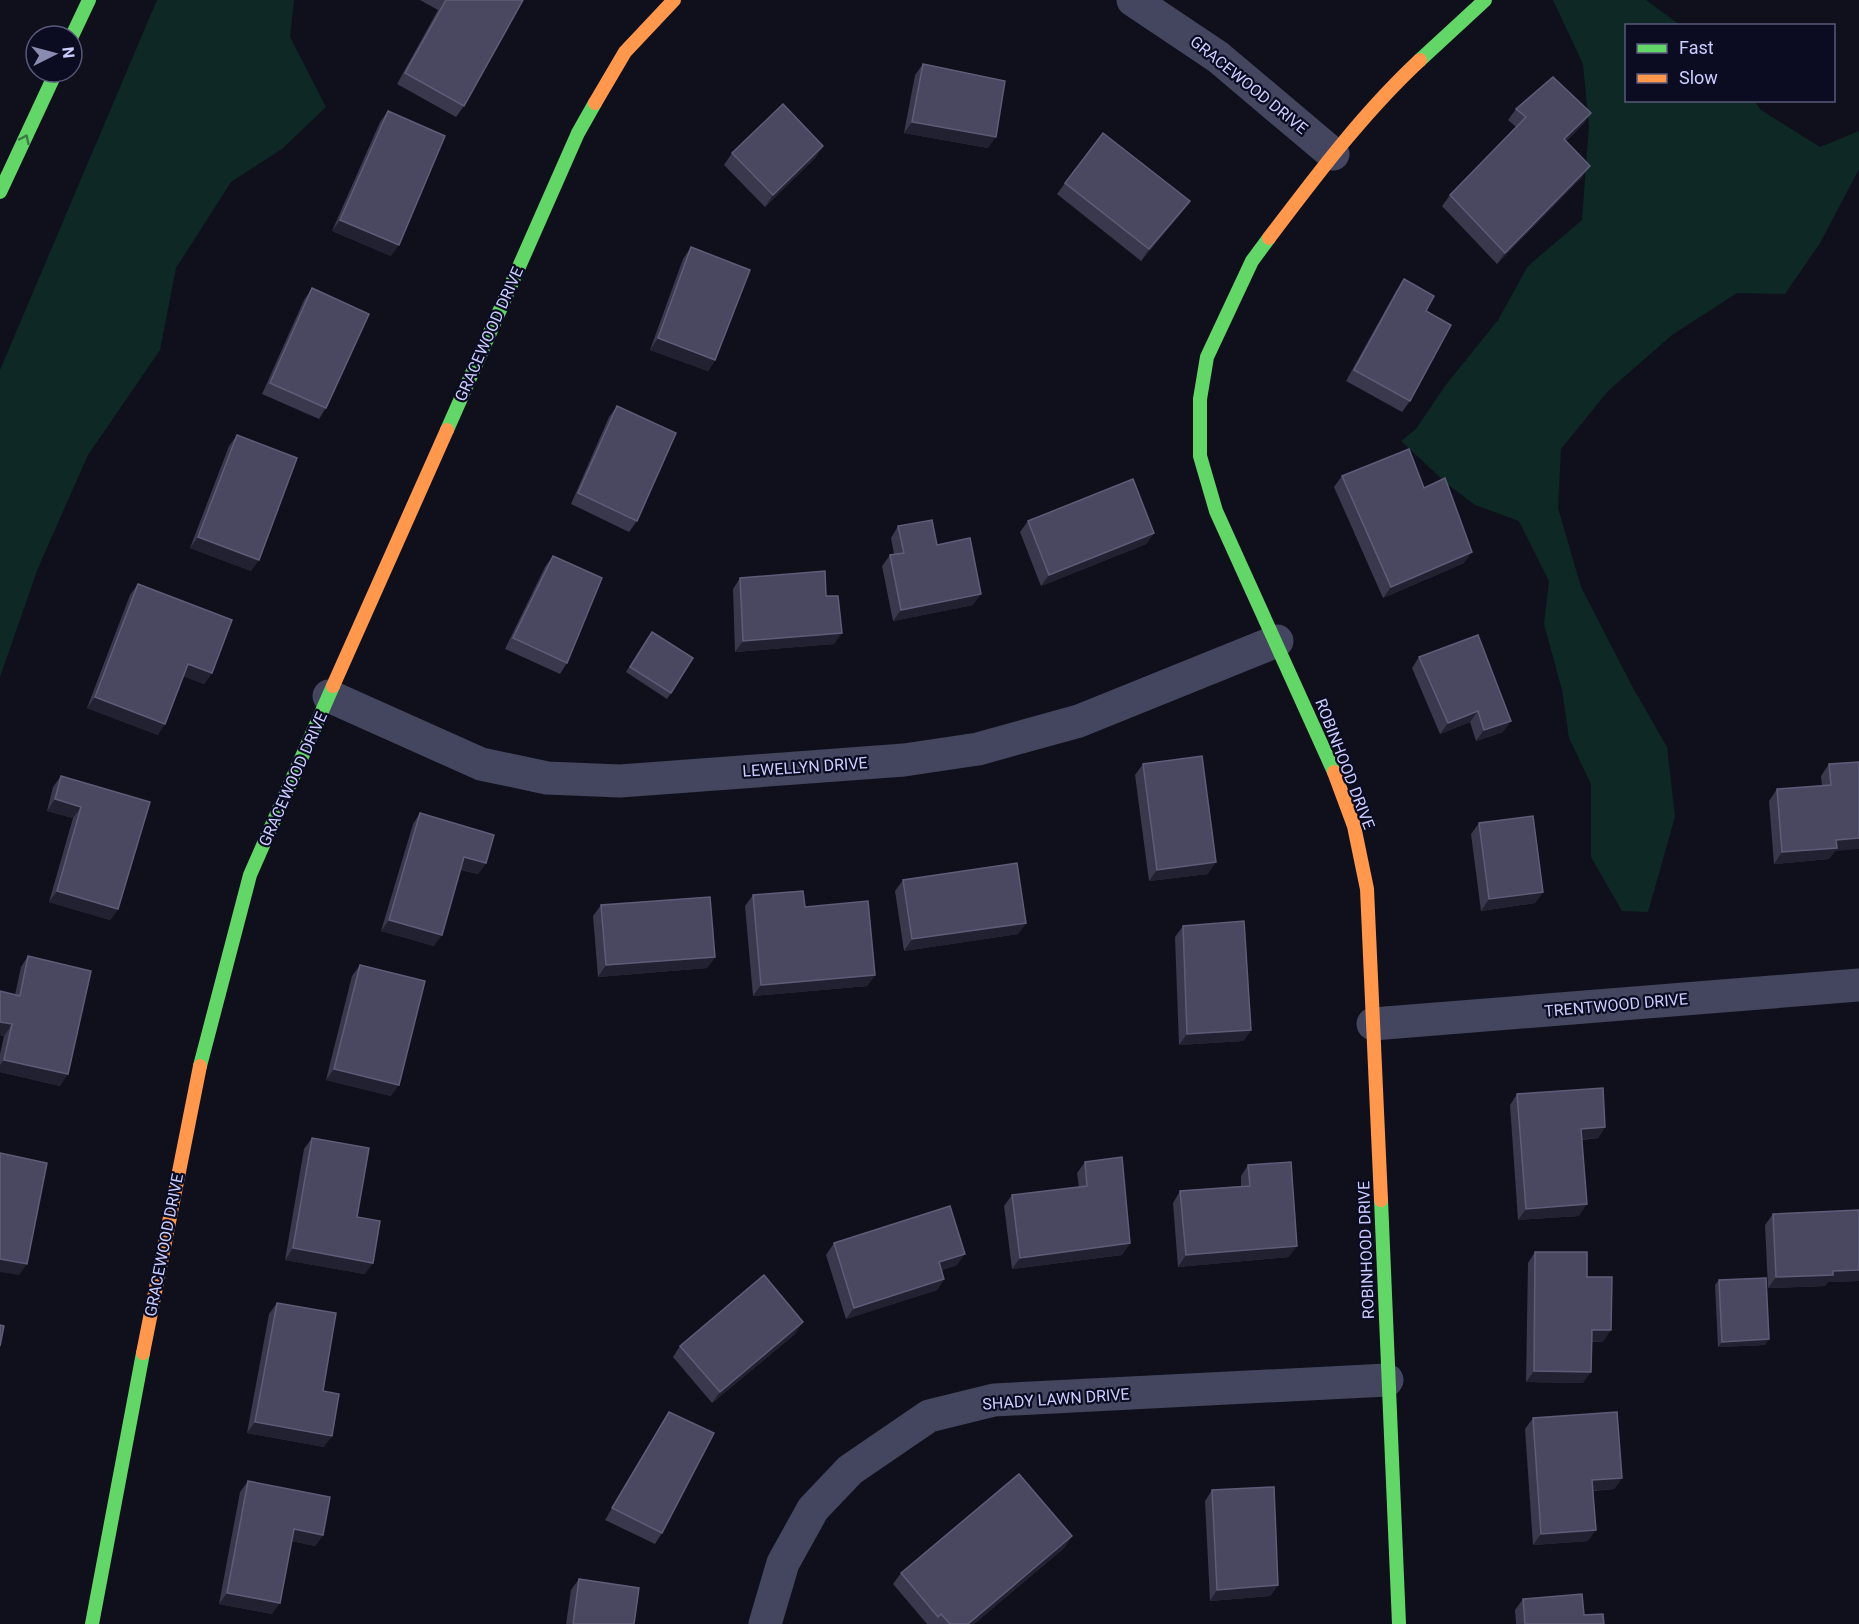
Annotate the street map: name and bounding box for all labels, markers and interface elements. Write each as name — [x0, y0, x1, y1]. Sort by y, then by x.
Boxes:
north arrow — [24, 24, 84, 84]
legend — [1625, 24, 1835, 102]
street label: GRACEWOOD DRIVE — [1187, 32, 1311, 138]
text: Fast — [1679, 37, 1714, 58]
text: N — [58, 46, 78, 59]
text: Slow — [1679, 67, 1718, 88]
one-way arrow — [17, 135, 29, 146]
street label: GRACEWOOD DRIVE — [451, 264, 527, 404]
street label: ROBINHOOD DRIVE — [1311, 696, 1379, 832]
street label: GRACEWOOD DRIVE — [255, 709, 331, 849]
street label: LEWELLYN DRIVE — [742, 753, 868, 781]
street label: TRENTWOOD DRIVE — [1543, 989, 1689, 1021]
street label: GRACEWOOD DRIVE — [141, 1172, 187, 1318]
street label: ROBINHOOD DRIVE — [1354, 1180, 1378, 1320]
street label: SHADY LAWN DRIVE — [982, 1384, 1130, 1414]

